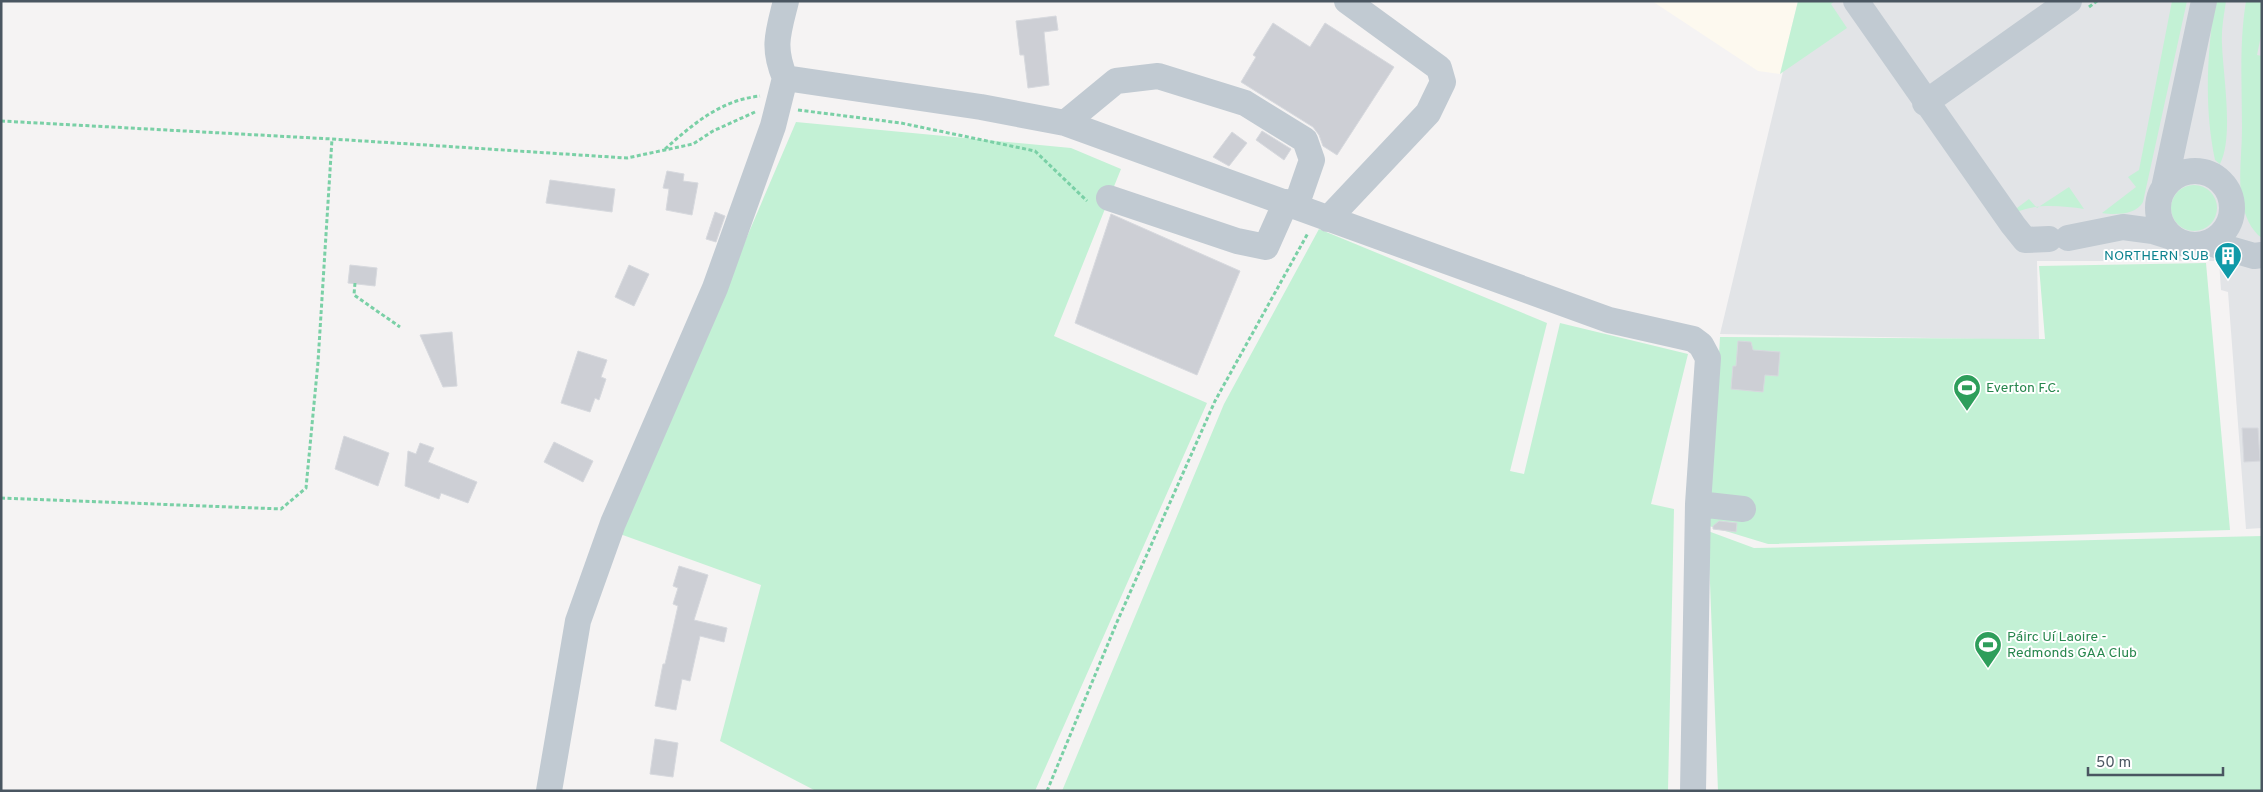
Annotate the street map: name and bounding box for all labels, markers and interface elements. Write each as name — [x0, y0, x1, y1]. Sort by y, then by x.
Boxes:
building icon: NORTHERN SUB — [2213, 241, 2243, 280]
place label: NORTHERN SUB — [2104, 248, 2209, 265]
sports icon: Everton F.C. — [1952, 373, 1982, 412]
place label: Everton F.C. — [1986, 380, 2060, 397]
place label: Páirc Uí Laoire - Redmonds GAA Club — [2007, 629, 2137, 662]
sports icon: Páirc Uí Laoire - Redmonds GAA Club — [1973, 630, 2003, 669]
scale bar — [2088, 744, 2223, 776]
text: 50 m — [2096, 754, 2131, 773]

